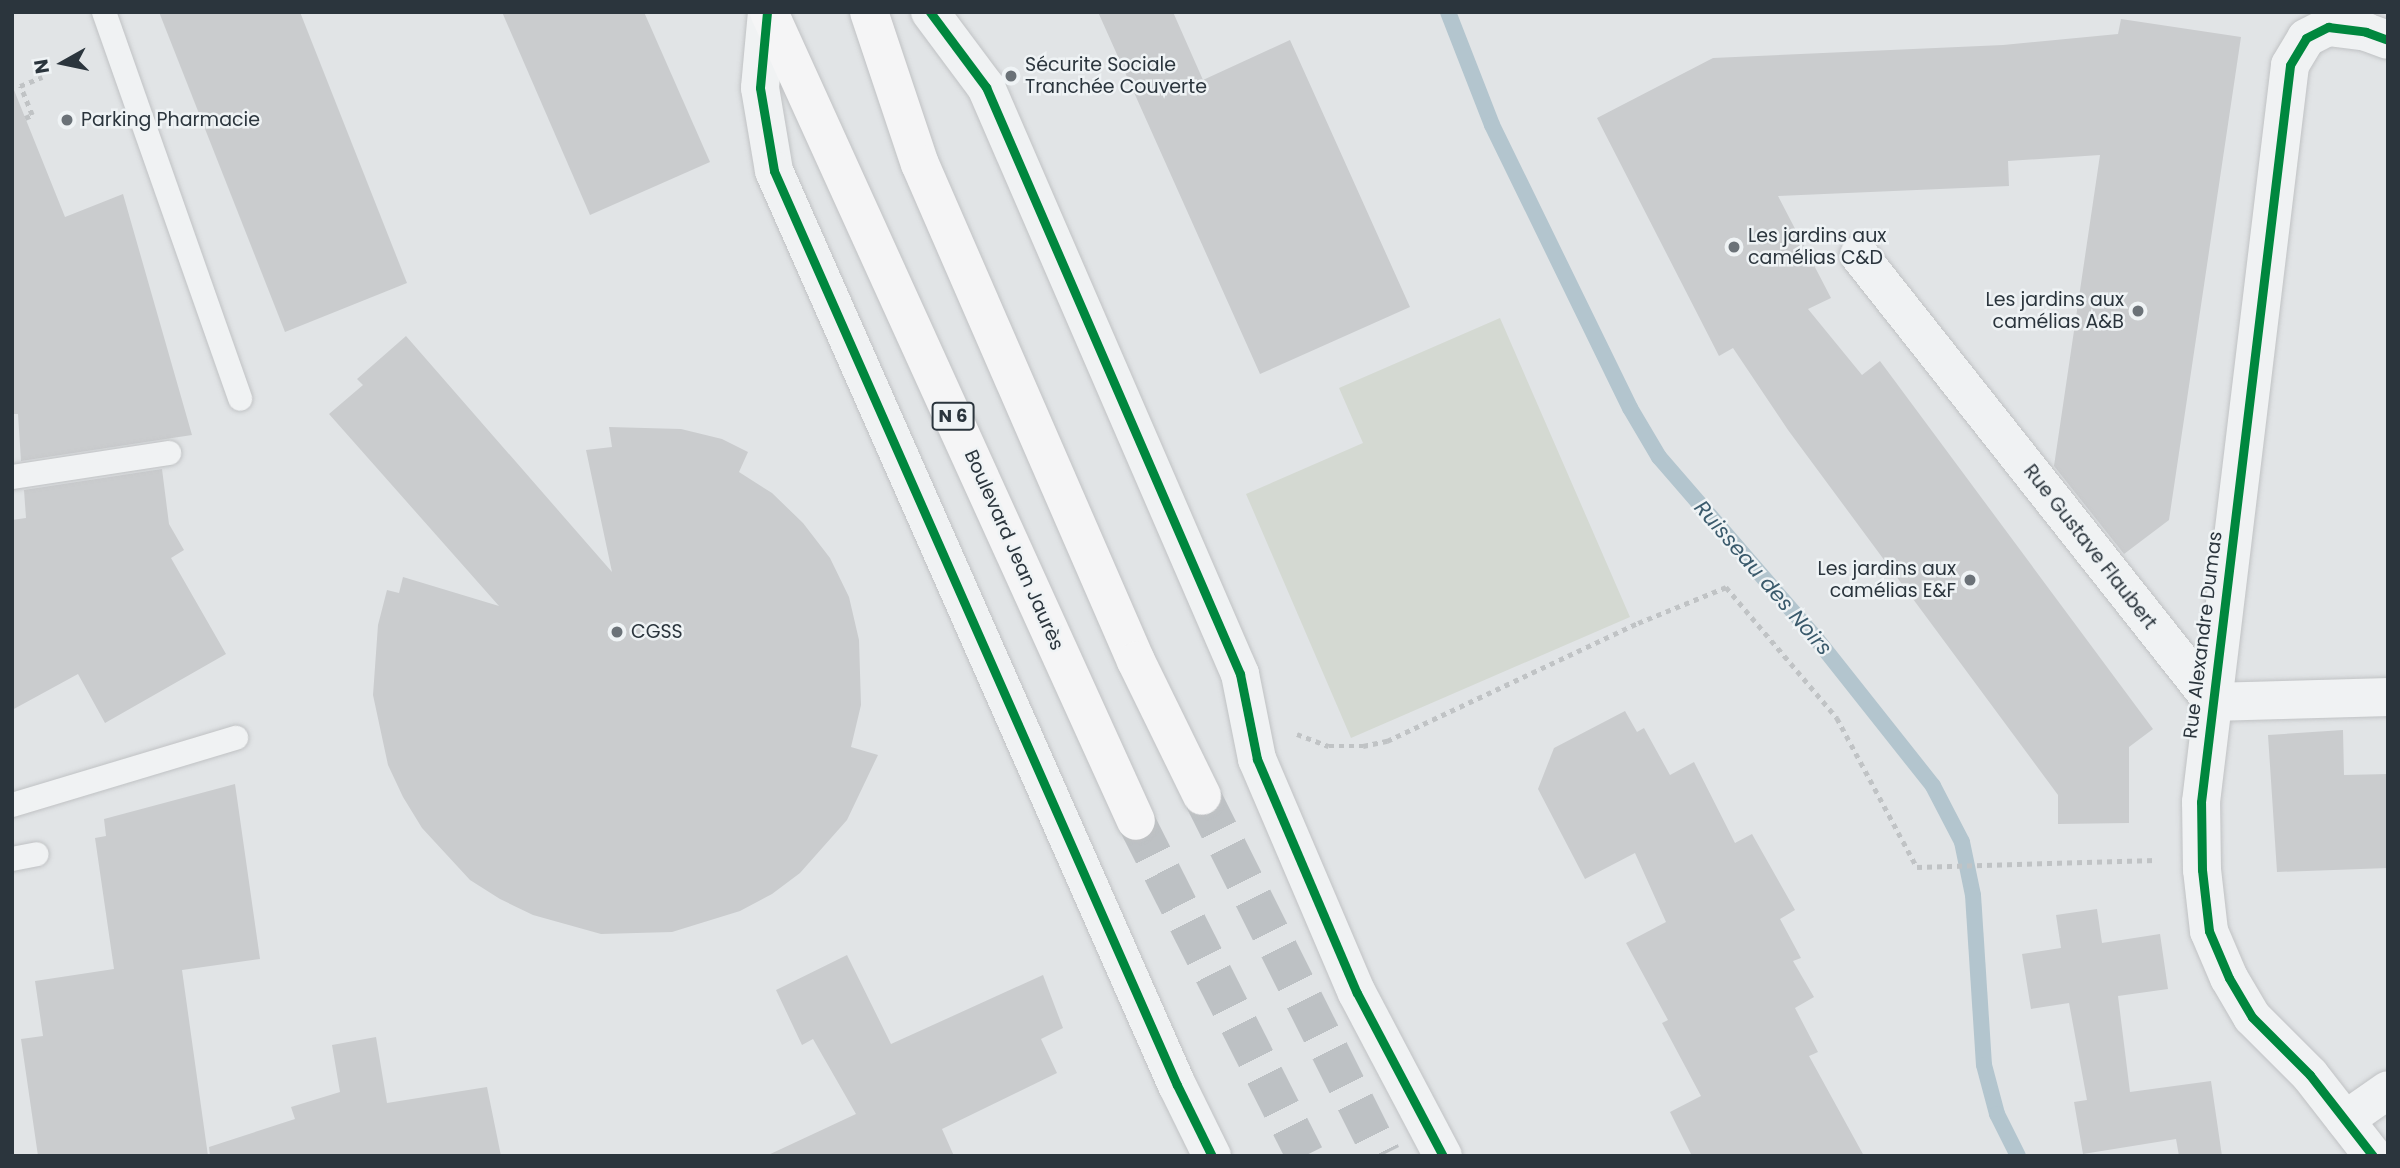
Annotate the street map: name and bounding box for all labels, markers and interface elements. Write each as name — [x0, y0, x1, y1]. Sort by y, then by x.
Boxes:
north arrow — [28, 28, 98, 98]
place label: Sécurite Sociale Tranchée Couverte — [1025, 54, 1207, 98]
text: N — [27, 57, 56, 76]
marker: Sécurite Sociale Tranchée Couverte — [1003, 68, 1019, 84]
place label: Parking Pharmacie — [81, 109, 260, 131]
marker: Parking Pharmacie — [59, 112, 75, 128]
place label: Les jardins aux camélias C&D — [1748, 225, 1886, 269]
marker: Les jardins aux camélias C&D — [1726, 239, 1742, 255]
place label: Les jardins aux camélias A&B — [1986, 289, 2124, 333]
marker: Les jardins aux camélias A&B — [2130, 303, 2146, 319]
road number: N 6 — [930, 402, 976, 430]
street label: Boulevard Jean Jaurès — [960, 446, 1068, 654]
street label: Rue Gustave Flaubert — [2019, 460, 2161, 634]
water label: Ruisseau des Noirs — [1689, 495, 1837, 661]
street label: Rue Alexandre Dumas — [2179, 530, 2227, 740]
place label: Les jardins aux camélias E&F — [1818, 558, 1956, 602]
marker: Les jardins aux camélias E&F — [1962, 572, 1978, 588]
place label: CGSS — [631, 621, 683, 643]
marker: CGSS — [609, 624, 625, 640]

